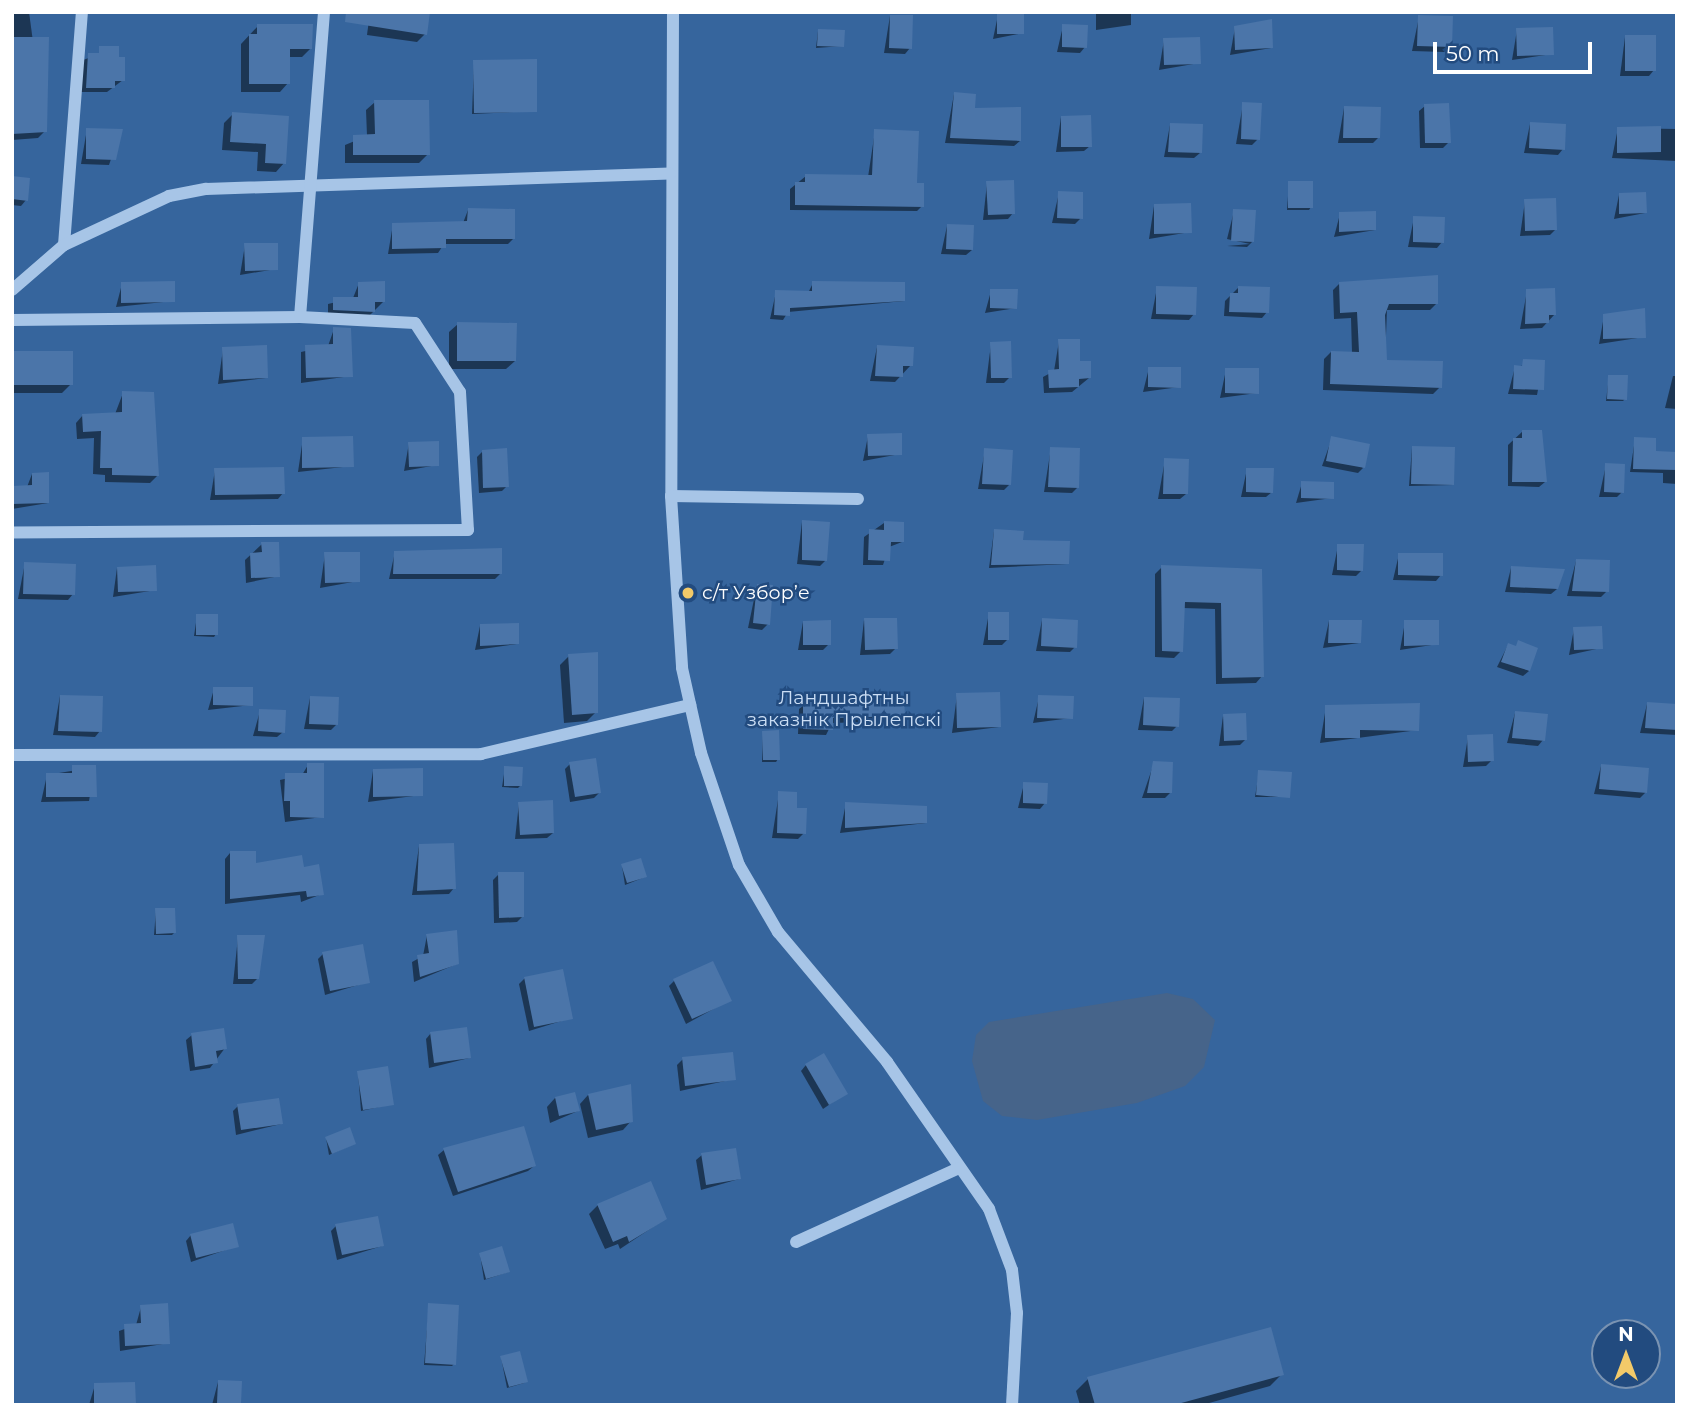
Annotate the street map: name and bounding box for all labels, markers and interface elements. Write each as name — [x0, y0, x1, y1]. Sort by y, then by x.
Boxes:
scale bar — [1437, 28, 1596, 72]
text: 50 m — [1446, 41, 1500, 66]
place label: с/т Узборʼе — [702, 582, 810, 604]
marker: с/т Узборʼе — [680, 585, 696, 601]
park label: Ландшафтны заказнік Прылепскі — [747, 687, 941, 731]
north arrow — [1591, 1319, 1661, 1389]
text: N — [1618, 1323, 1634, 1346]

